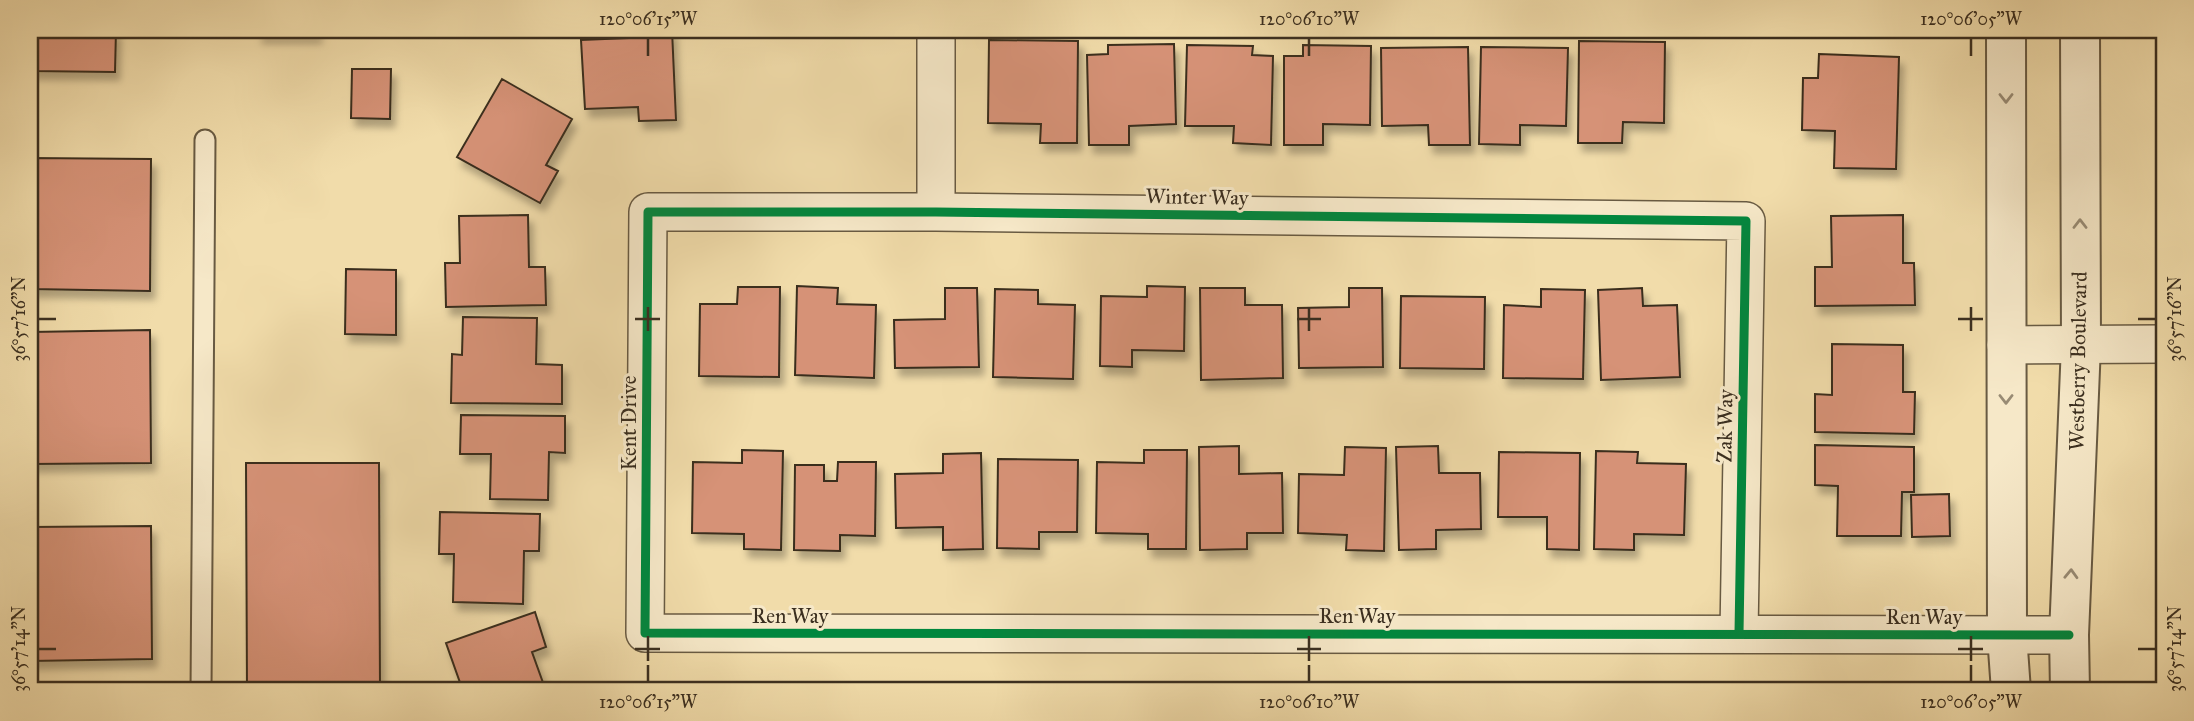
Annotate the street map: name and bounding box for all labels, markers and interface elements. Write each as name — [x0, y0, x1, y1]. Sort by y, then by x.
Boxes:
text: 120°06'15"W — [599, 8, 698, 30]
text: 120°06'10"W — [1259, 8, 1360, 30]
text: 120°06'05"W — [1920, 8, 2023, 30]
one-way arrow — [1998, 93, 2014, 104]
street label: Winter Way — [1145, 183, 1250, 211]
one-way arrow — [2072, 219, 2088, 229]
street label: Westberry Boulevard — [2063, 271, 2093, 451]
text: 36°57'16"N — [8, 276, 30, 362]
text: 36°57'16"N — [2164, 276, 2186, 362]
street label: Kent Drive — [616, 375, 642, 471]
street label: Zak Way — [1711, 388, 1739, 463]
one-way arrow — [1998, 394, 2014, 405]
one-way arrow — [2064, 568, 2079, 579]
street label: Ren Way — [752, 603, 829, 629]
street label: Ren Way — [1319, 603, 1396, 629]
street label: Ren Way — [1886, 604, 1963, 630]
text: 36°57'14"N — [8, 606, 30, 692]
text: 36°57'14"N — [2164, 606, 2186, 692]
text: 120°06'15"W — [599, 691, 698, 713]
text: 120°06'10"W — [1259, 691, 1360, 713]
text: 120°06'05"W — [1920, 691, 2023, 713]

